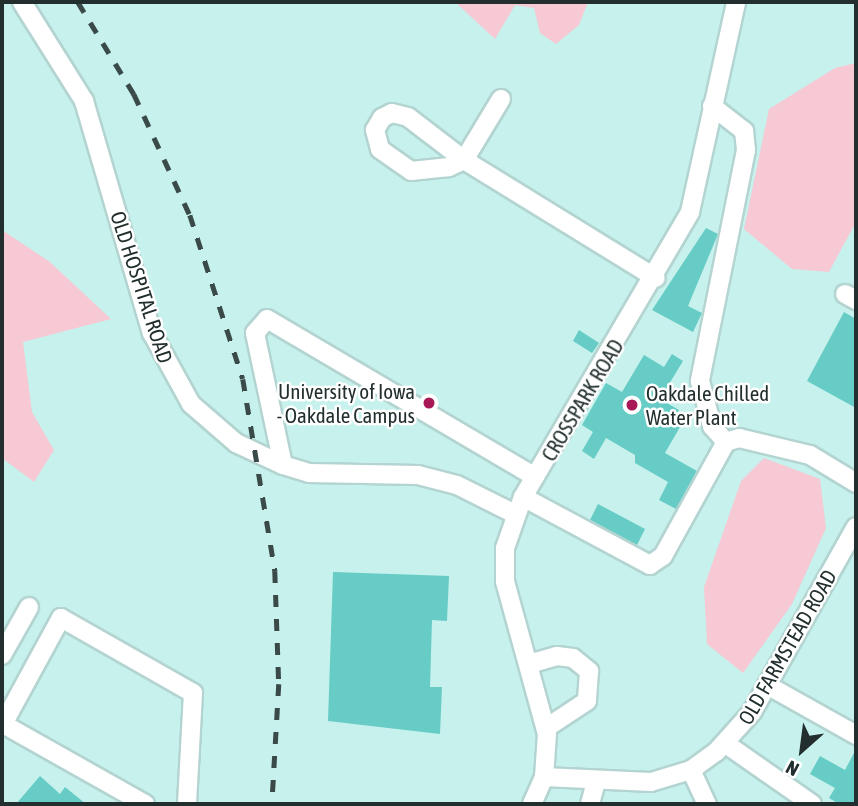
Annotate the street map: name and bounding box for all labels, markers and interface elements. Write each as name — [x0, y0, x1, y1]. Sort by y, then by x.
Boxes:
street label: OLD HOSPITAL ROAD — [106, 208, 178, 366]
street label: CROSSPARK ROAD — [536, 335, 628, 465]
place label: University of Iowa - Oakdale Campus — [277, 378, 415, 428]
place label: Oakdale Chilled Water Plant — [646, 380, 769, 430]
marker: University of Iowa - Oakdale Campus — [421, 395, 437, 411]
marker: Oakdale Chilled Water Plant — [624, 397, 640, 413]
street label: OLD FARMSTEAD ROAD — [732, 565, 842, 729]
north arrow — [767, 715, 837, 785]
text: N — [782, 756, 802, 781]

